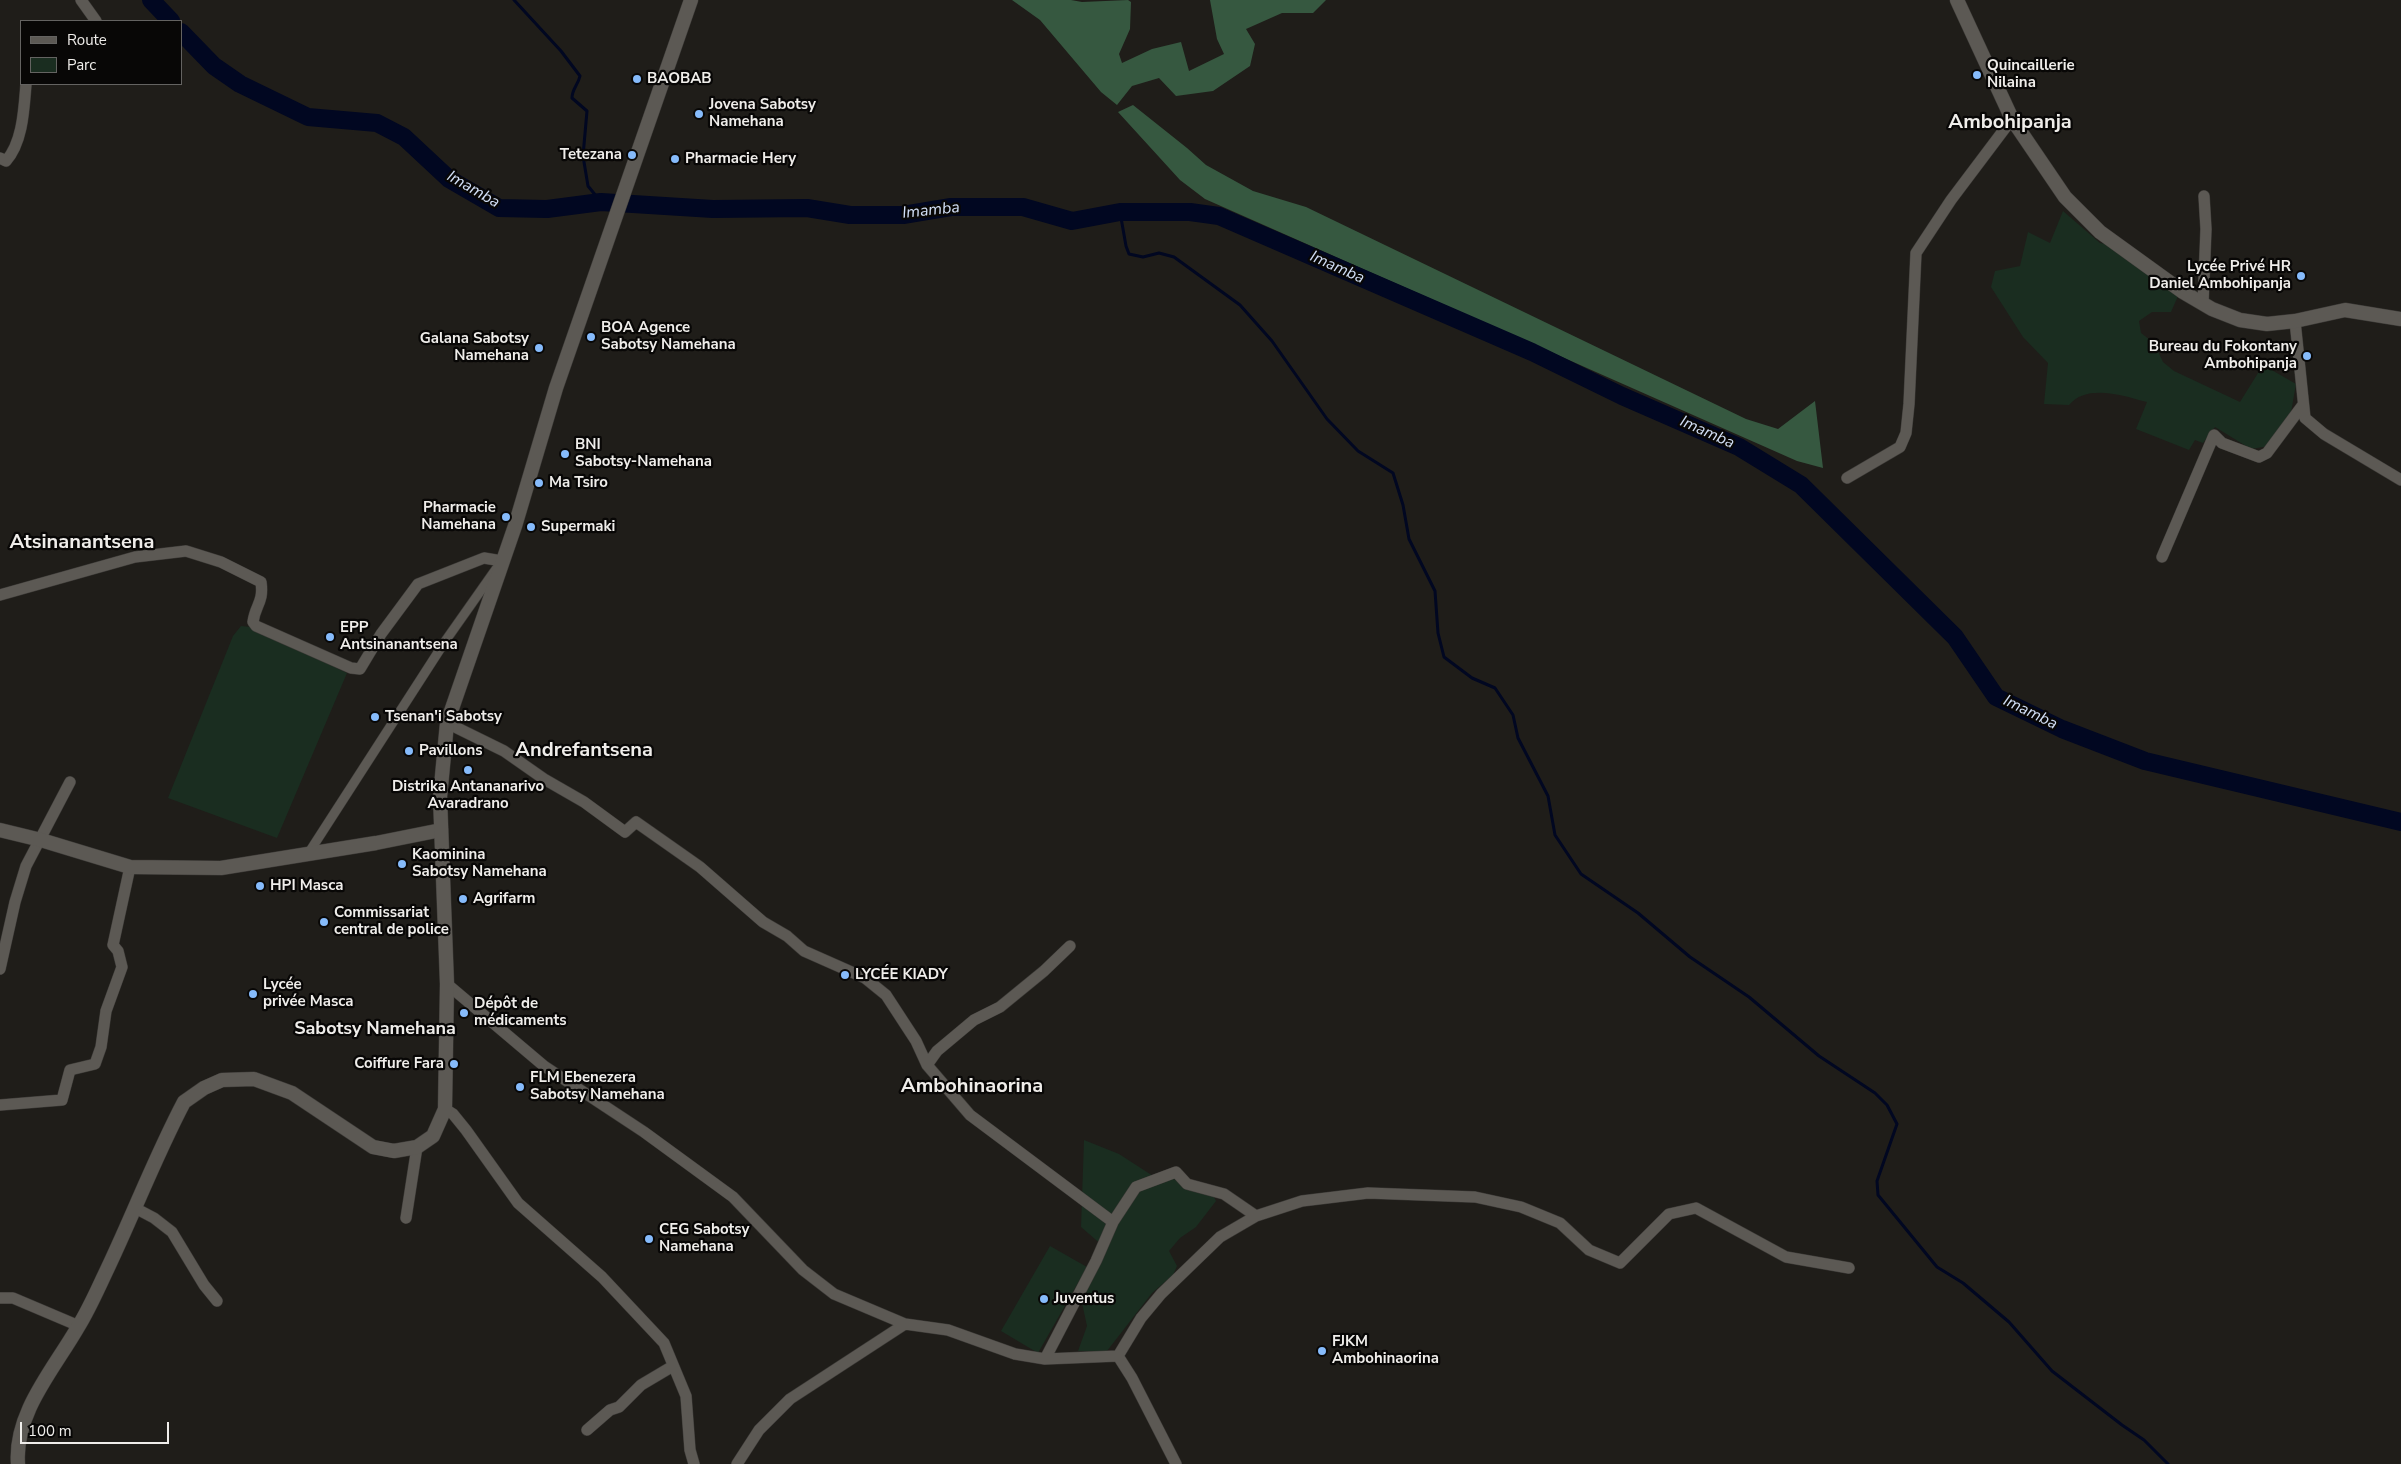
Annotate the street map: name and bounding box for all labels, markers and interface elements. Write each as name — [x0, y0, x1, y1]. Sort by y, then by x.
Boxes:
legend — [20, 20, 182, 85]
text: Route — [67, 30, 107, 50]
text: Parc — [67, 55, 96, 75]
place label: Quincaillerie Nilaina — [1987, 57, 2075, 92]
marker: Quincaillerie Nilaina — [1971, 69, 1983, 81]
place label: BAOBAB — [647, 70, 712, 88]
marker: BAOBAB — [631, 73, 643, 85]
place label: Jovena Sabotsy Namehana — [709, 96, 816, 131]
marker: Jovena Sabotsy Namehana — [693, 108, 705, 120]
district label: Ambohipanja — [1948, 111, 2072, 135]
place label: Tetezana — [560, 146, 622, 164]
marker: Tetezana — [626, 149, 638, 161]
place label: Pharmacie Hery — [685, 150, 796, 168]
marker: Pharmacie Hery — [669, 153, 681, 165]
water label: Imamba — [443, 167, 503, 213]
water label: Imamba — [901, 198, 961, 224]
water label: Imamba — [1307, 247, 1367, 289]
place label: Lycée Privé HR Daniel Ambohipanja — [2149, 258, 2291, 293]
marker: Lycée Privé HR Daniel Ambohipanja — [2295, 270, 2307, 282]
place label: BOA Agence Sabotsy Namehana — [601, 319, 736, 354]
place label: Galana Sabotsy Namehana — [420, 330, 529, 365]
marker: BOA Agence Sabotsy Namehana — [585, 331, 597, 343]
place label: Bureau du Fokontany Ambohipanja — [2149, 338, 2297, 373]
marker: Galana Sabotsy Namehana — [533, 342, 545, 354]
marker: Bureau du Fokontany Ambohipanja — [2301, 350, 2313, 362]
water label: Imamba — [1677, 412, 1737, 454]
place label: BNI Sabotsy-Namehana — [575, 436, 712, 471]
marker: BNI Sabotsy-Namehana — [559, 448, 571, 460]
place label: Ma Tsiro — [549, 474, 608, 492]
marker: Ma Tsiro — [533, 477, 545, 489]
place label: Pharmacie Namehana — [421, 499, 496, 534]
marker: Pharmacie Namehana — [500, 511, 512, 523]
place label: Supermaki — [541, 518, 615, 536]
marker: Supermaki — [525, 521, 537, 533]
district label: Atsinanantsena — [9, 531, 155, 555]
place label: EPP Antsinanantsena — [340, 619, 458, 654]
marker: EPP Antsinanantsena — [324, 631, 336, 643]
water label: Imamba — [2000, 692, 2060, 734]
place label: Tsenan'i Sabotsy — [385, 708, 502, 726]
marker: Tsenan'i Sabotsy — [369, 711, 381, 723]
district label: Andrefantsena — [515, 739, 653, 763]
place label: Pavillons — [419, 742, 483, 760]
marker: Pavillons — [403, 745, 415, 757]
marker: Distrika Antananarivo Avaradrano — [462, 764, 474, 776]
place label: Distrika Antananarivo Avaradrano — [392, 778, 544, 813]
place label: Kaominina Sabotsy Namehana — [412, 846, 547, 881]
marker: Kaominina Sabotsy Namehana — [396, 858, 408, 870]
place label: HPI Masca — [270, 877, 343, 895]
marker: HPI Masca — [254, 880, 266, 892]
place label: Agrifarm — [473, 890, 535, 908]
marker: Agrifarm — [457, 893, 469, 905]
place label: Commissariat central de police — [334, 904, 449, 939]
marker: Commissariat central de police — [318, 916, 330, 928]
place label: LYCÉE KIADY — [855, 966, 948, 984]
marker: LYCÉE KIADY — [839, 969, 851, 981]
place label: Lycée privée Masca — [263, 976, 354, 1011]
marker: Lycée privée Masca — [247, 988, 259, 1000]
place label: Dépôt de médicaments — [474, 995, 566, 1030]
marker: Dépôt de médicaments — [458, 1007, 470, 1019]
district label: Sabotsy Namehana — [294, 1019, 456, 1041]
place label: Coiffure Fara — [354, 1055, 444, 1073]
marker: Coiffure Fara — [448, 1058, 460, 1070]
place label: FLM Ebenezera Sabotsy Namehana — [530, 1069, 665, 1104]
district label: Ambohinaorina — [901, 1075, 1043, 1099]
marker: FLM Ebenezera Sabotsy Namehana — [514, 1081, 526, 1093]
place label: CEG Sabotsy Namehana — [659, 1221, 749, 1256]
marker: CEG Sabotsy Namehana — [643, 1233, 655, 1245]
place label: Juventus — [1054, 1290, 1114, 1308]
marker: Juventus — [1038, 1293, 1050, 1305]
place label: FJKM Ambohinaorina — [1332, 1333, 1439, 1368]
marker: FJKM Ambohinaorina — [1316, 1345, 1328, 1357]
scale bar — [22, 1412, 171, 1444]
text: 100 m — [28, 1421, 72, 1441]

